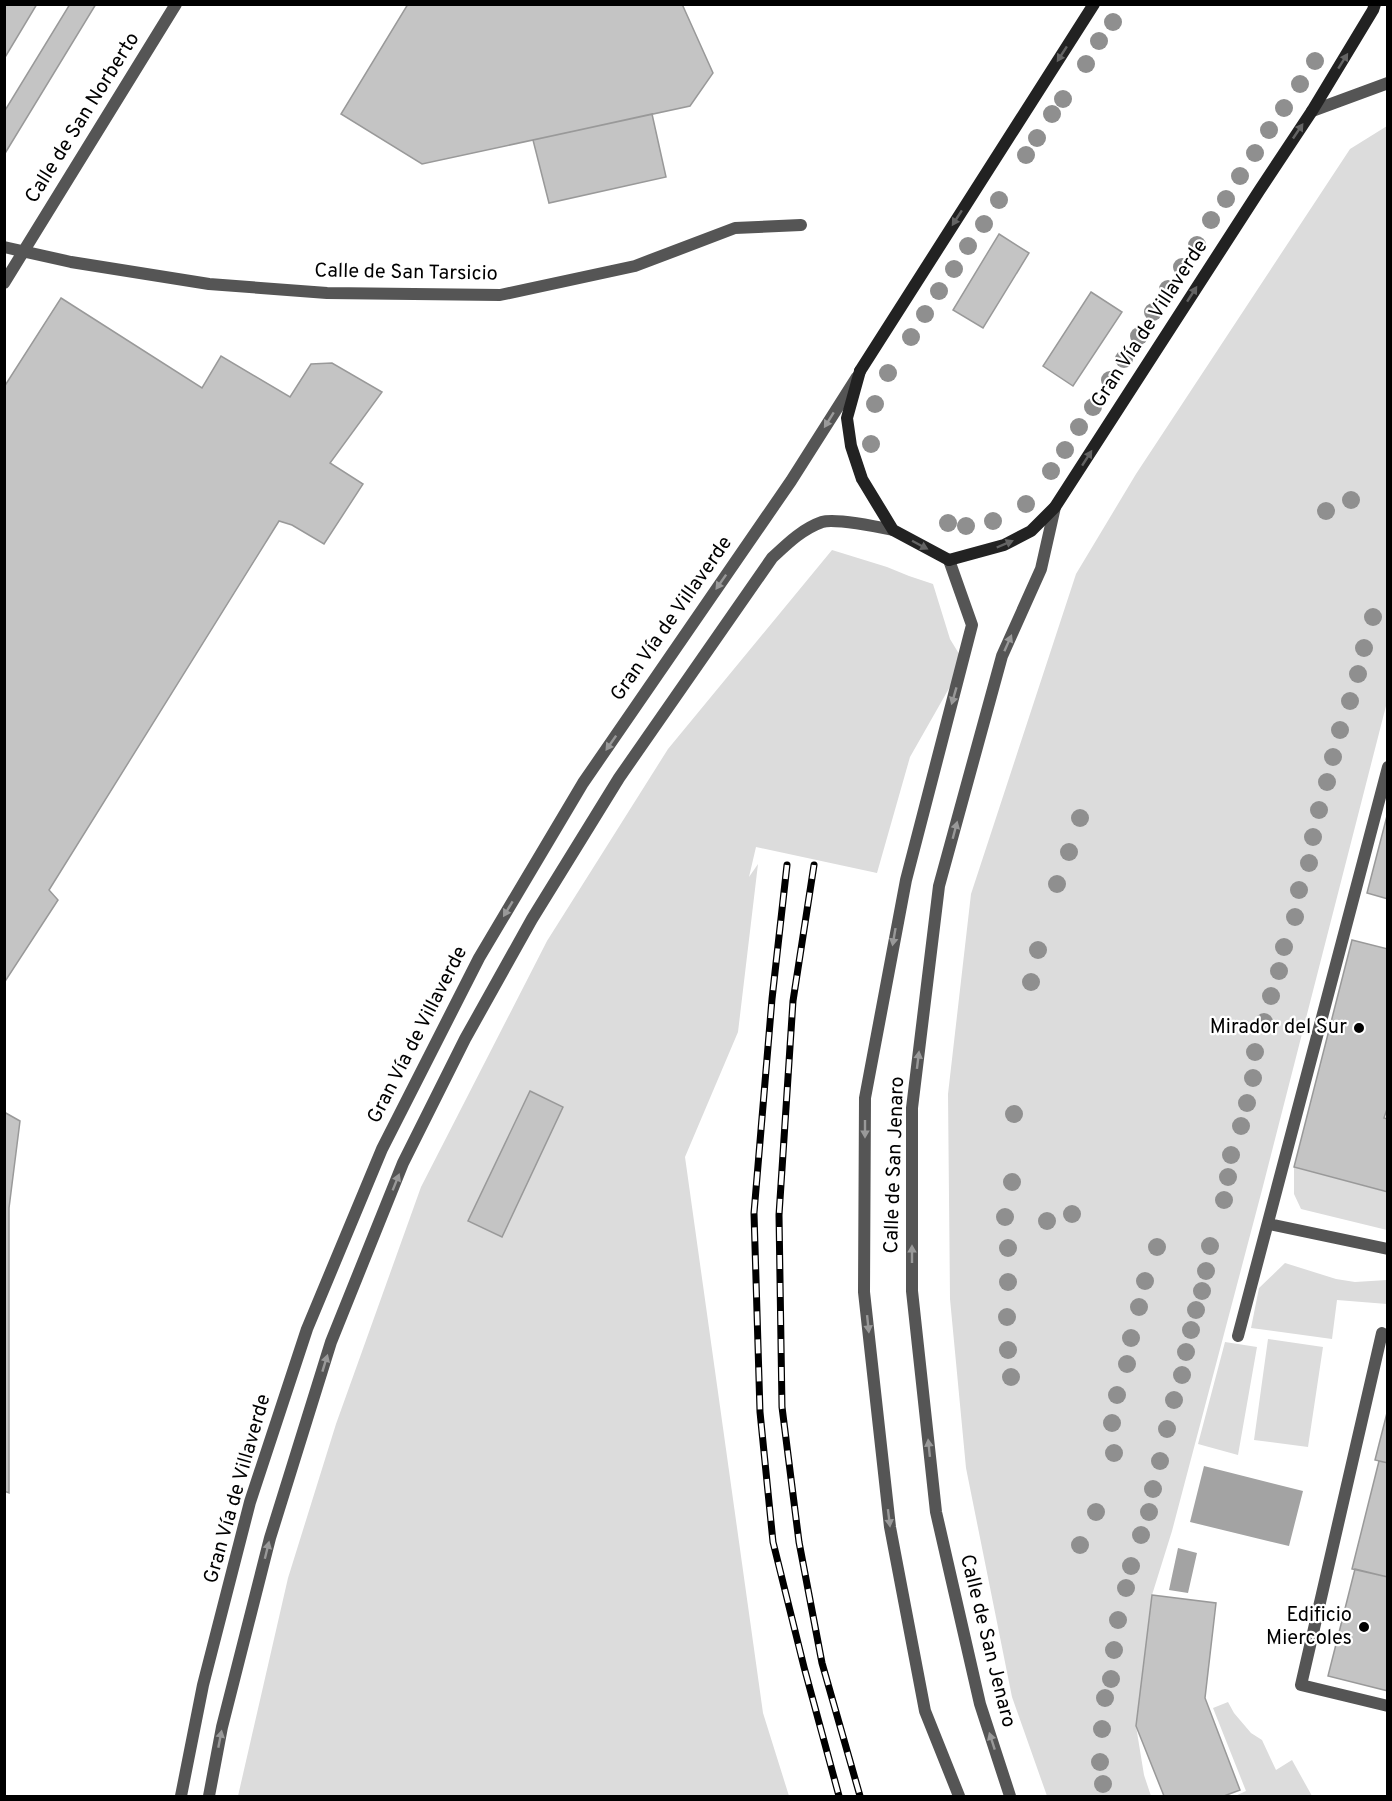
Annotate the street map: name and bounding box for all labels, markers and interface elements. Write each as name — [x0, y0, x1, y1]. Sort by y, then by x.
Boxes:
street label: Calle de San Norberto — [20, 28, 146, 208]
one-way arrow — [1057, 46, 1068, 62]
one-way arrow — [1337, 53, 1348, 69]
one-way arrow — [1293, 123, 1304, 139]
one-way arrow — [952, 210, 963, 226]
street label: Gran Vía de Villaverde — [1086, 235, 1214, 413]
street label: Calle de San Tarsicio — [314, 258, 498, 288]
one-way arrow — [1187, 286, 1198, 303]
one-way arrow — [824, 412, 835, 428]
one-way arrow — [1081, 450, 1092, 466]
street label: Gran Vía de Villaverde — [605, 531, 739, 707]
one-way arrow — [996, 539, 1014, 549]
one-way arrow — [912, 540, 929, 550]
one-way arrow — [715, 574, 727, 590]
one-way arrow — [1003, 634, 1012, 651]
one-way arrow — [949, 687, 958, 705]
one-way arrow — [605, 735, 617, 751]
one-way arrow — [951, 821, 960, 839]
one-way arrow — [503, 901, 514, 917]
one-way arrow — [889, 927, 898, 946]
street label: Gran Vía de Villaverde — [362, 942, 474, 1128]
place label: Mirador del Sur — [1210, 1015, 1347, 1041]
marker: Mirador del Sur — [1352, 1021, 1366, 1035]
one-way arrow — [913, 1050, 923, 1069]
street label: Calle de San Jenaro — [879, 1076, 911, 1254]
one-way arrow — [860, 1120, 870, 1139]
one-way arrow — [391, 1173, 401, 1191]
one-way arrow — [907, 1245, 917, 1264]
one-way arrow — [863, 1314, 873, 1333]
one-way arrow — [320, 1354, 330, 1372]
street label: Gran Vía de Villaverde — [199, 1391, 277, 1587]
one-way arrow — [924, 1439, 934, 1458]
one-way arrow — [884, 1508, 894, 1527]
one-way arrow — [263, 1541, 273, 1559]
street label: Calle de San Jenaro — [953, 1552, 1021, 1730]
place label: Edificio Miercoles — [1266, 1603, 1352, 1652]
marker: Edificio Miercoles — [1357, 1620, 1371, 1634]
one-way arrow — [216, 1729, 225, 1748]
one-way arrow — [987, 1732, 996, 1750]

